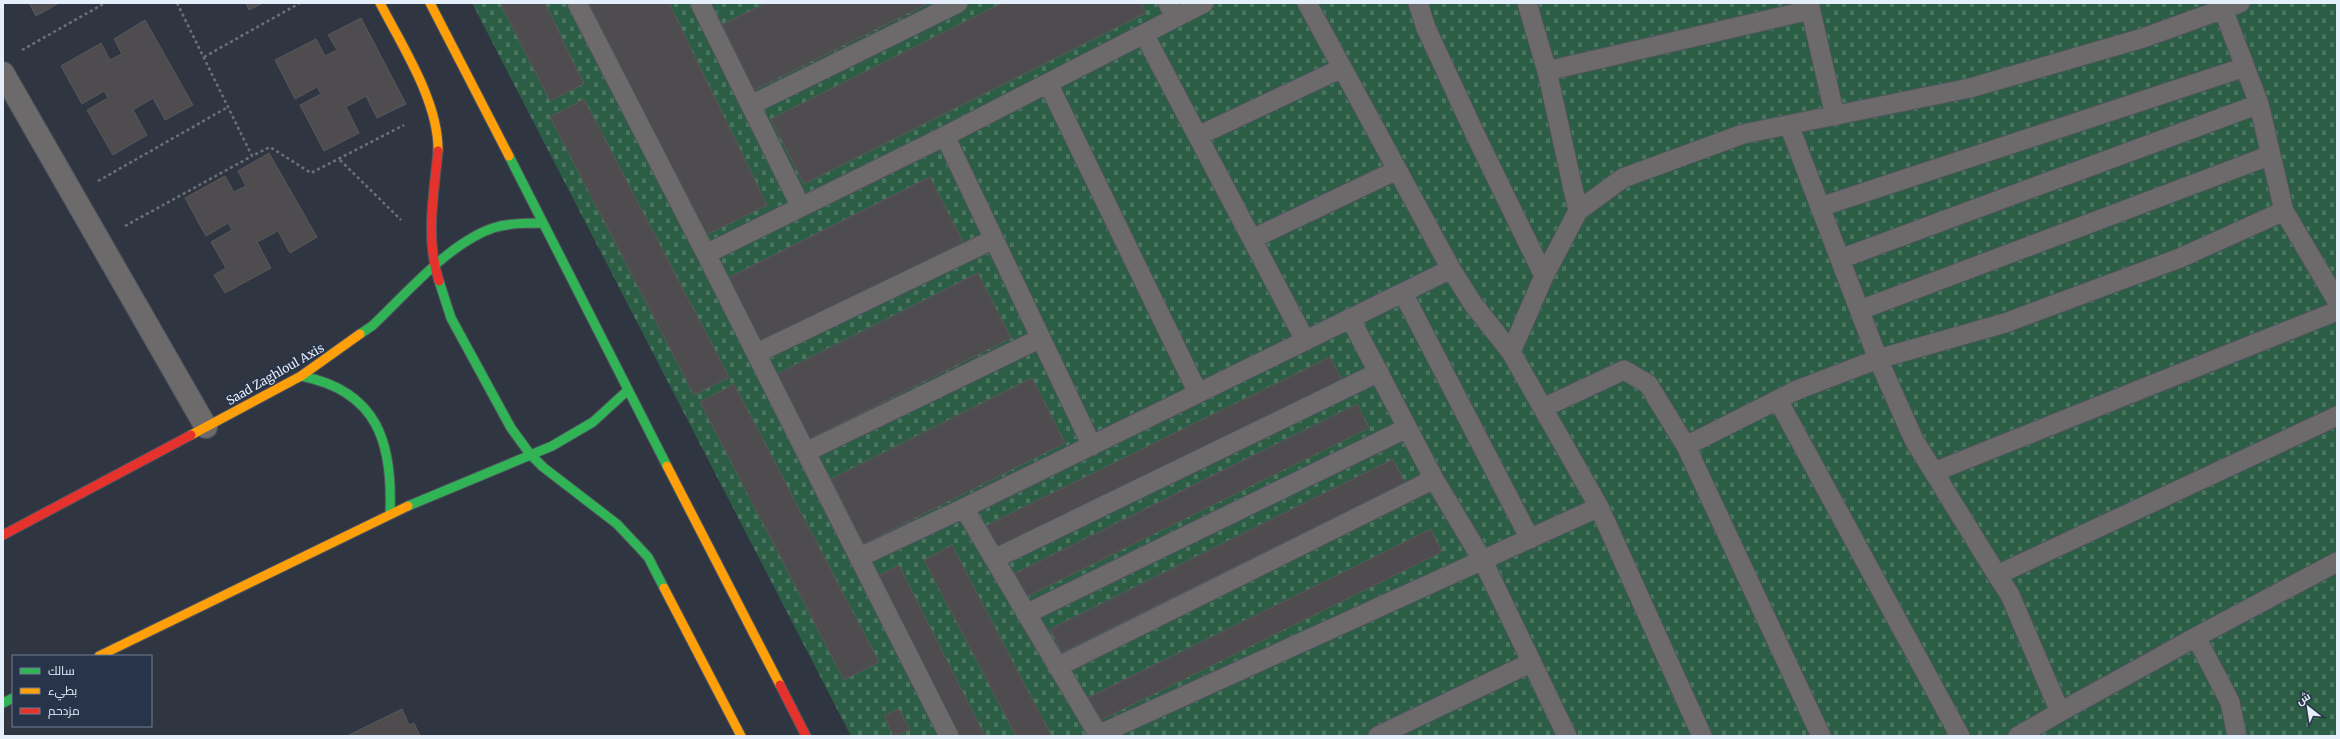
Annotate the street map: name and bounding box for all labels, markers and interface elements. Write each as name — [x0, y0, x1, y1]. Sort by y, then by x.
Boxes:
street label: Saad Zaghloul Axis — [223, 340, 327, 408]
legend — [12, 655, 152, 727]
text: سالك — [48, 663, 75, 678]
text: بطيء — [48, 683, 77, 701]
north arrow — [2288, 687, 2328, 727]
text: ش — [2293, 689, 2313, 708]
text: مزدحم — [48, 703, 80, 719]

